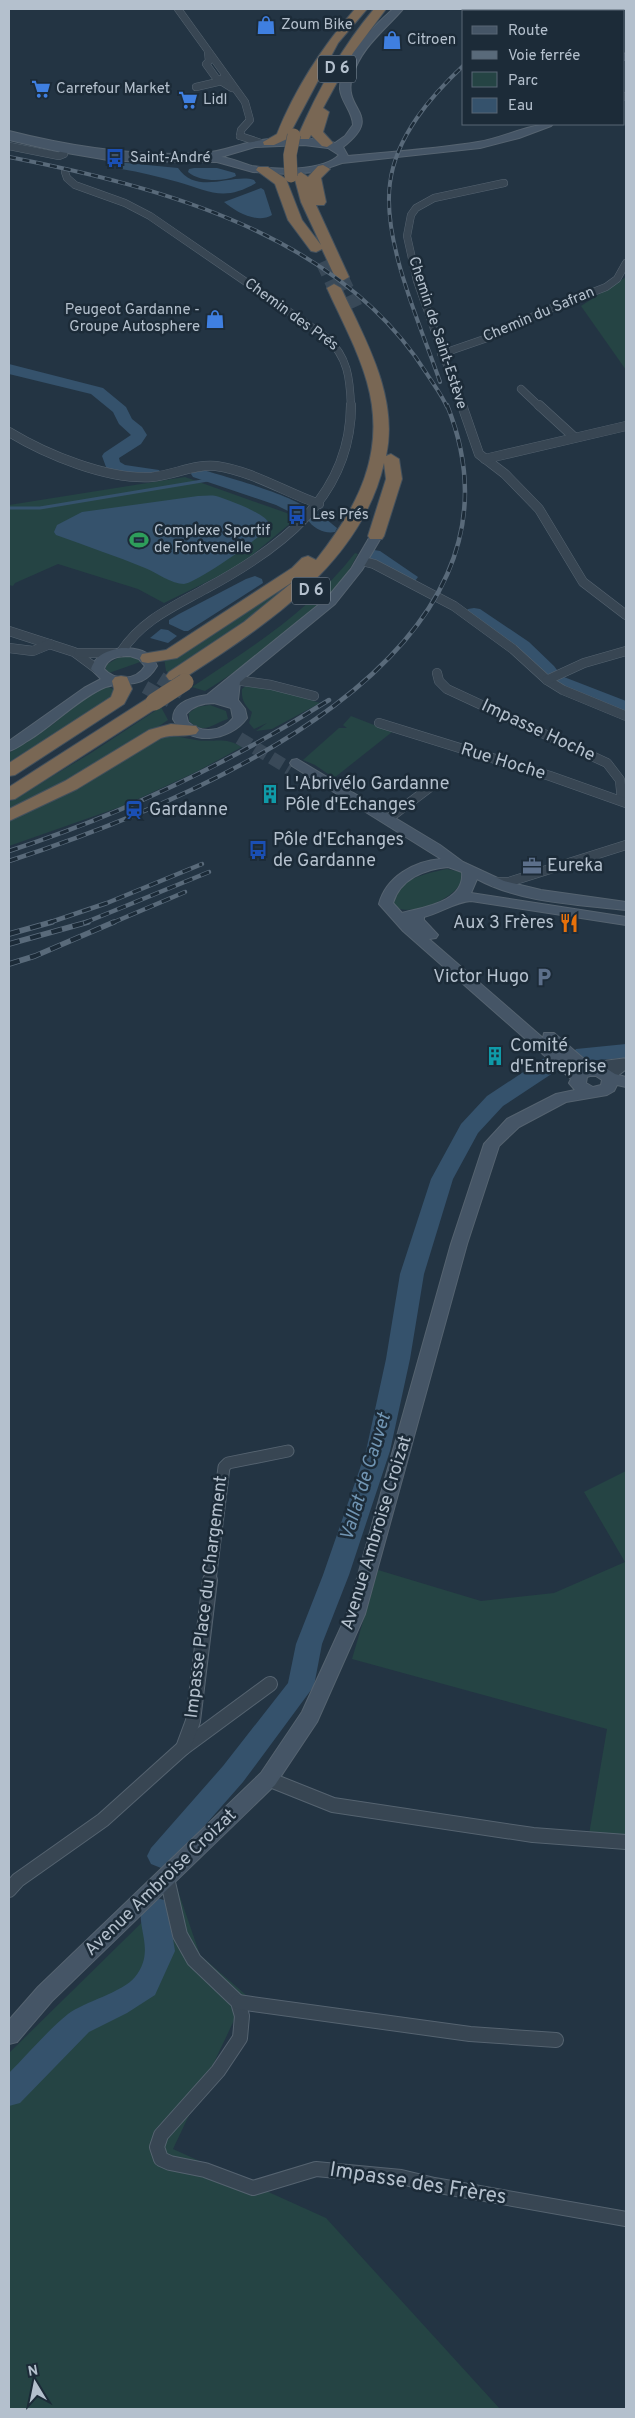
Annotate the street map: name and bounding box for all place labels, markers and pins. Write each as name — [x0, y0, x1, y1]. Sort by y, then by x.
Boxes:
shop icon: Zoum Bike — [255, 14, 277, 36]
place label: Zoum Bike — [281, 16, 353, 35]
shop icon: Citroen — [381, 29, 403, 51]
place label: Citroen — [407, 31, 456, 50]
supermarket icon: Carrefour Market — [30, 78, 52, 100]
place label: Carrefour Market — [56, 80, 170, 99]
supermarket icon: Lidl — [177, 89, 199, 111]
place label: Lidl — [203, 91, 228, 110]
bus stop icon: Saint-André — [104, 147, 126, 169]
place label: Saint-André — [130, 149, 210, 168]
place label: Peugeot Gardanne - Groupe Autosphere — [65, 301, 200, 337]
shop icon: Peugeot Gardanne - Groupe Autosphere — [204, 308, 226, 330]
bus stop icon: Les Prés — [286, 504, 308, 526]
place label: Les Prés — [312, 506, 369, 525]
place label: Complexe Sportif de Fontvenelle — [154, 522, 270, 558]
sports icon: Complexe Sportif de Fontvenelle — [128, 529, 150, 551]
place label: L'Abrivélo Gardanne Pôle d'Echanges — [285, 773, 449, 817]
building icon: L'Abrivélo Gardanne Pôle d'Echanges — [259, 783, 281, 805]
station icon: Gardanne — [123, 799, 145, 821]
place label: Gardanne — [149, 799, 228, 822]
place label: Pôle d'Echanges de Gardanne — [273, 829, 404, 873]
bus stop icon: Pôle d'Echanges de Gardanne — [247, 839, 269, 861]
office icon: Eureka — [521, 855, 543, 877]
place label: Eureka — [547, 855, 603, 878]
place label: Aux 3 Frères — [453, 912, 554, 935]
restaurant icon: Aux 3 Frères — [558, 912, 580, 934]
place label: Victor Hugo — [433, 966, 529, 989]
parking icon: Victor Hugo — [533, 966, 555, 988]
place label: Comité d'Entreprise — [510, 1035, 607, 1079]
building icon: Comité d'Entreprise — [484, 1045, 506, 1067]

